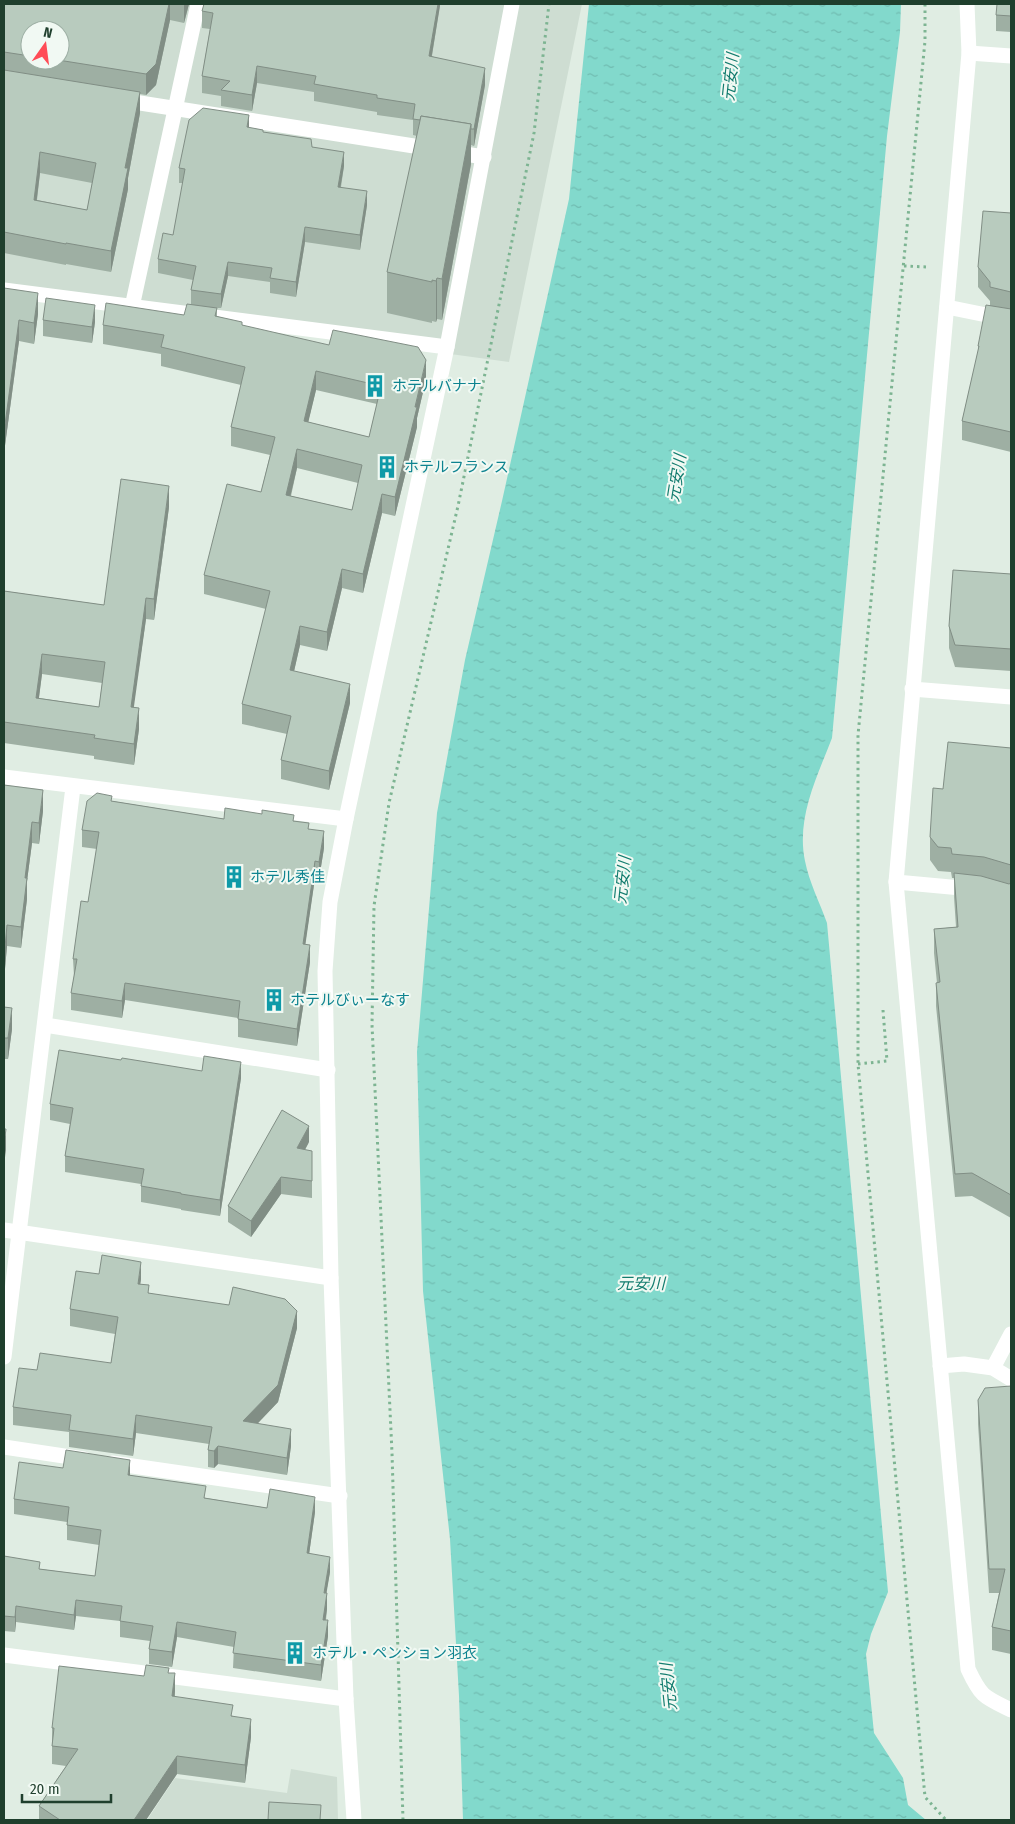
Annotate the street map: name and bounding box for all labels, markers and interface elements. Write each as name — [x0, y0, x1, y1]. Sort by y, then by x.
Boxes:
north arrow — [20, 20, 70, 70]
text: N — [42, 24, 54, 42]
water label: 元安川 — [719, 50, 743, 102]
building icon: ホテルバナナ — [362, 373, 388, 399]
place label: ホテルバナナ — [392, 377, 482, 395]
water label: 元安川 — [663, 451, 690, 503]
building icon: ホテルフランス — [374, 454, 400, 480]
place label: ホテルフランス — [404, 458, 509, 476]
water label: 元安川 — [611, 853, 635, 905]
building icon: ホテル秀佳 — [221, 864, 247, 890]
place label: ホテル秀佳 — [250, 868, 325, 886]
building icon: ホテルびぃーなす — [261, 987, 287, 1013]
place label: ホテルびぃーなす — [290, 991, 410, 1009]
water label: 元安川 — [617, 1274, 667, 1293]
building icon: ホテル・ペンション羽衣 — [282, 1640, 308, 1666]
place label: ホテル・ペンション羽衣 — [312, 1644, 477, 1662]
water label: 元安川 — [656, 1660, 680, 1712]
scale bar — [22, 1772, 111, 1804]
text: 20 m — [30, 1780, 60, 1798]

